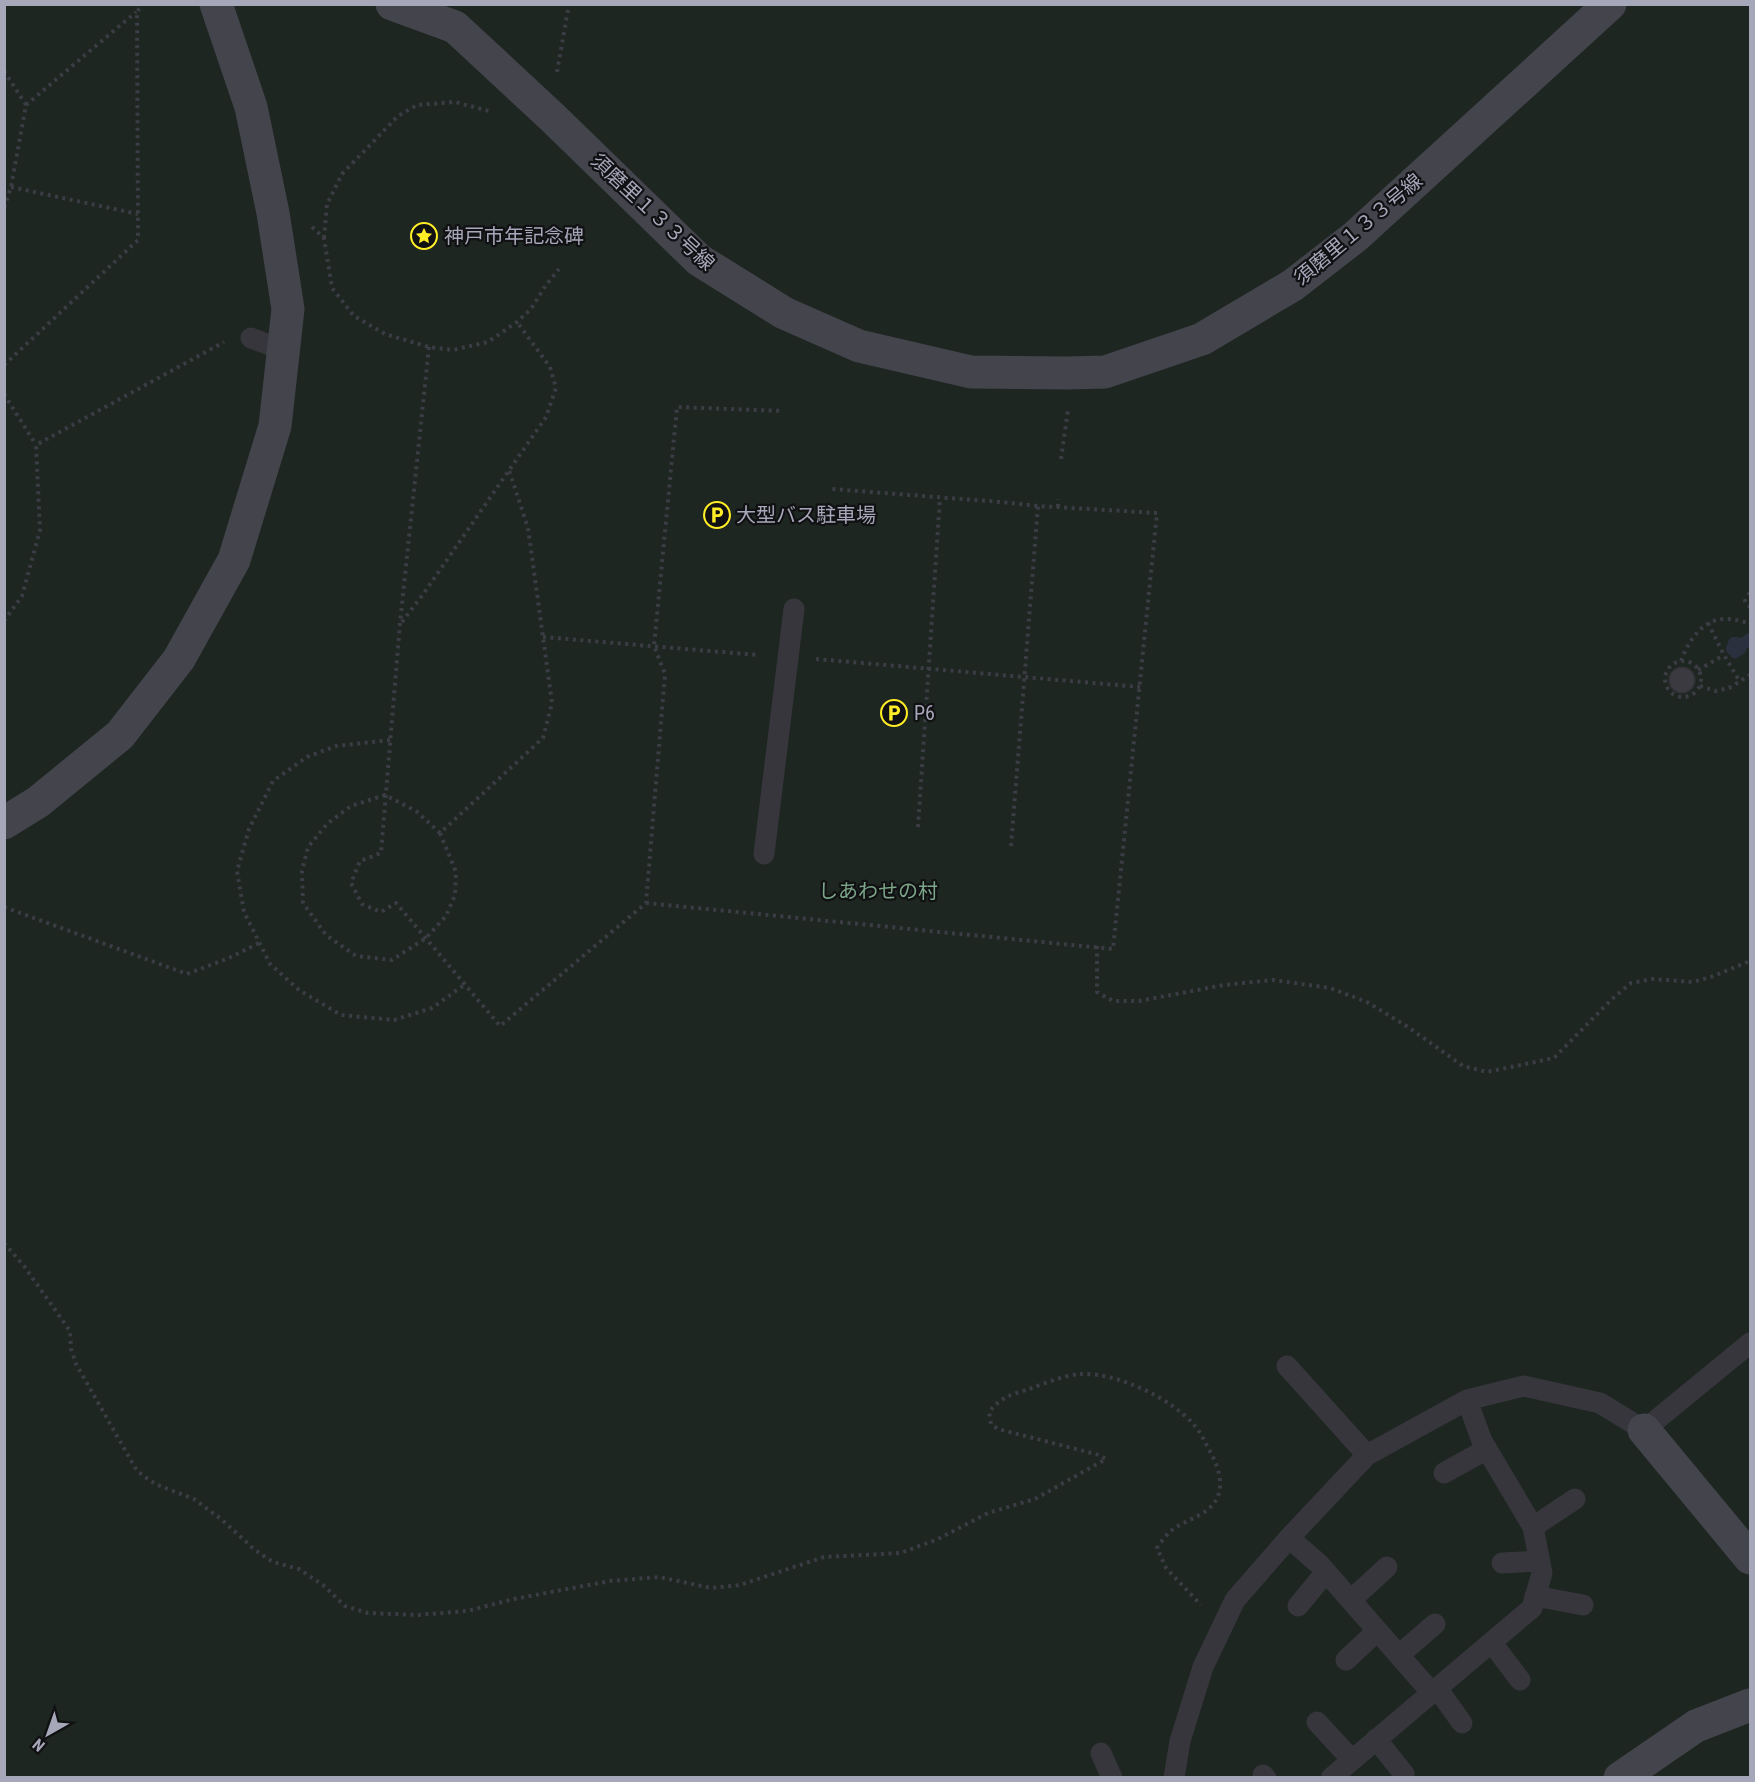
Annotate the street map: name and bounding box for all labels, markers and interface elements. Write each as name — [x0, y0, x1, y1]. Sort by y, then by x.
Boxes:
street label: 須磨里１３３号線 — [586, 149, 720, 275]
street label: 須磨里１３３号線 — [1289, 168, 1427, 290]
place icon: 神戸市年記念碑 — [409, 221, 439, 251]
place label: 神戸市年記念碑 — [444, 224, 584, 248]
parking icon: 大型バス駐車場 — [702, 500, 732, 530]
place label: 大型バス駐車場 — [736, 503, 876, 527]
parking icon: P6 — [879, 698, 909, 728]
place label: P6 — [914, 701, 935, 725]
park label: しあわせの村 — [818, 879, 938, 903]
north arrow — [18, 1704, 78, 1764]
text: N — [29, 1735, 49, 1756]

